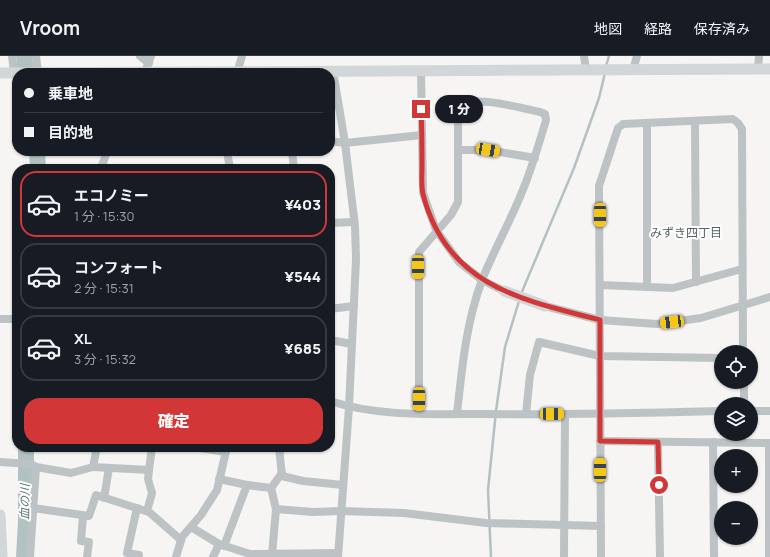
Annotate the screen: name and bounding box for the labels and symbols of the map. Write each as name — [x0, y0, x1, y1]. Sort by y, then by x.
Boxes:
callout: 1 分 — [435, 95, 483, 123]
route end — [412, 100, 430, 118]
car — [475, 142, 501, 158]
car — [594, 203, 606, 227]
district label: みずき四丁目 — [650, 224, 722, 241]
car — [412, 255, 424, 279]
car — [659, 315, 685, 329]
car — [413, 387, 425, 411]
car — [540, 408, 564, 420]
car — [594, 458, 606, 482]
route start — [650, 476, 668, 494]
water label: 血の川 — [16, 482, 33, 520]

